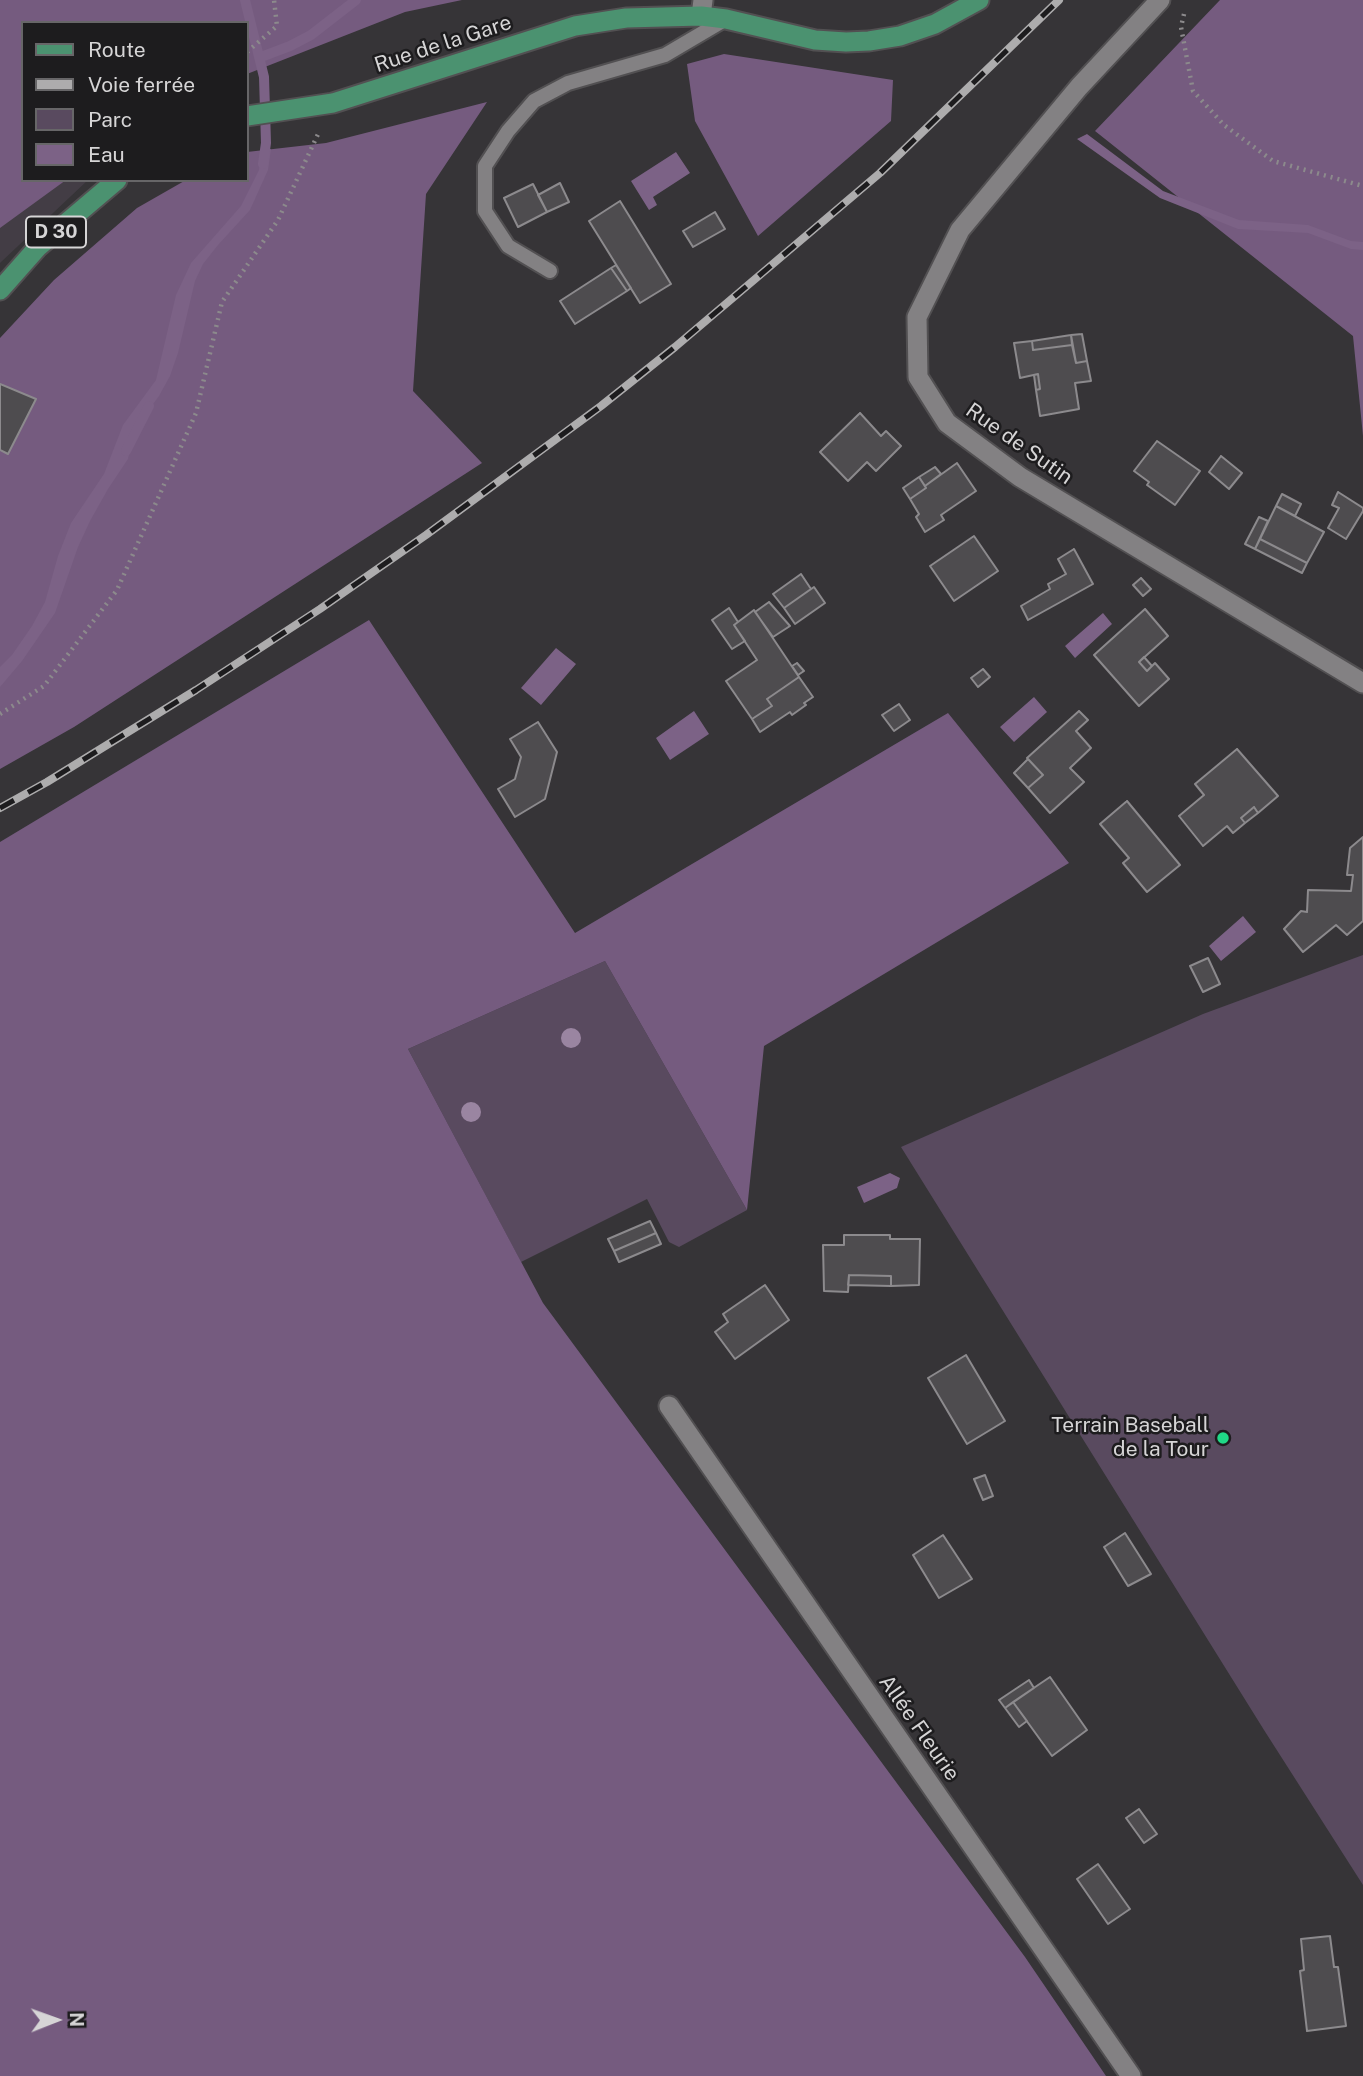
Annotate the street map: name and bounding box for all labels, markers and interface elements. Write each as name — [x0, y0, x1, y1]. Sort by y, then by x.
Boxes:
street label: Rue de la Gare — [371, 10, 515, 78]
legend — [21, 21, 248, 182]
text: Route — [88, 37, 146, 62]
text: Voie ferrée — [88, 72, 195, 97]
text: Parc — [88, 107, 132, 132]
text: Eau — [88, 142, 125, 167]
road number: D 30 — [26, 216, 86, 248]
street label: Rue de Sutin — [961, 398, 1077, 490]
place label: Terrain Baseball de la Tour — [1051, 1413, 1209, 1463]
marker: Terrain Baseball de la Tour — [1215, 1430, 1231, 1446]
street label: Allée Fleurie — [873, 1670, 965, 1786]
north arrow — [21, 1985, 91, 2055]
text: N — [66, 2012, 88, 2027]

